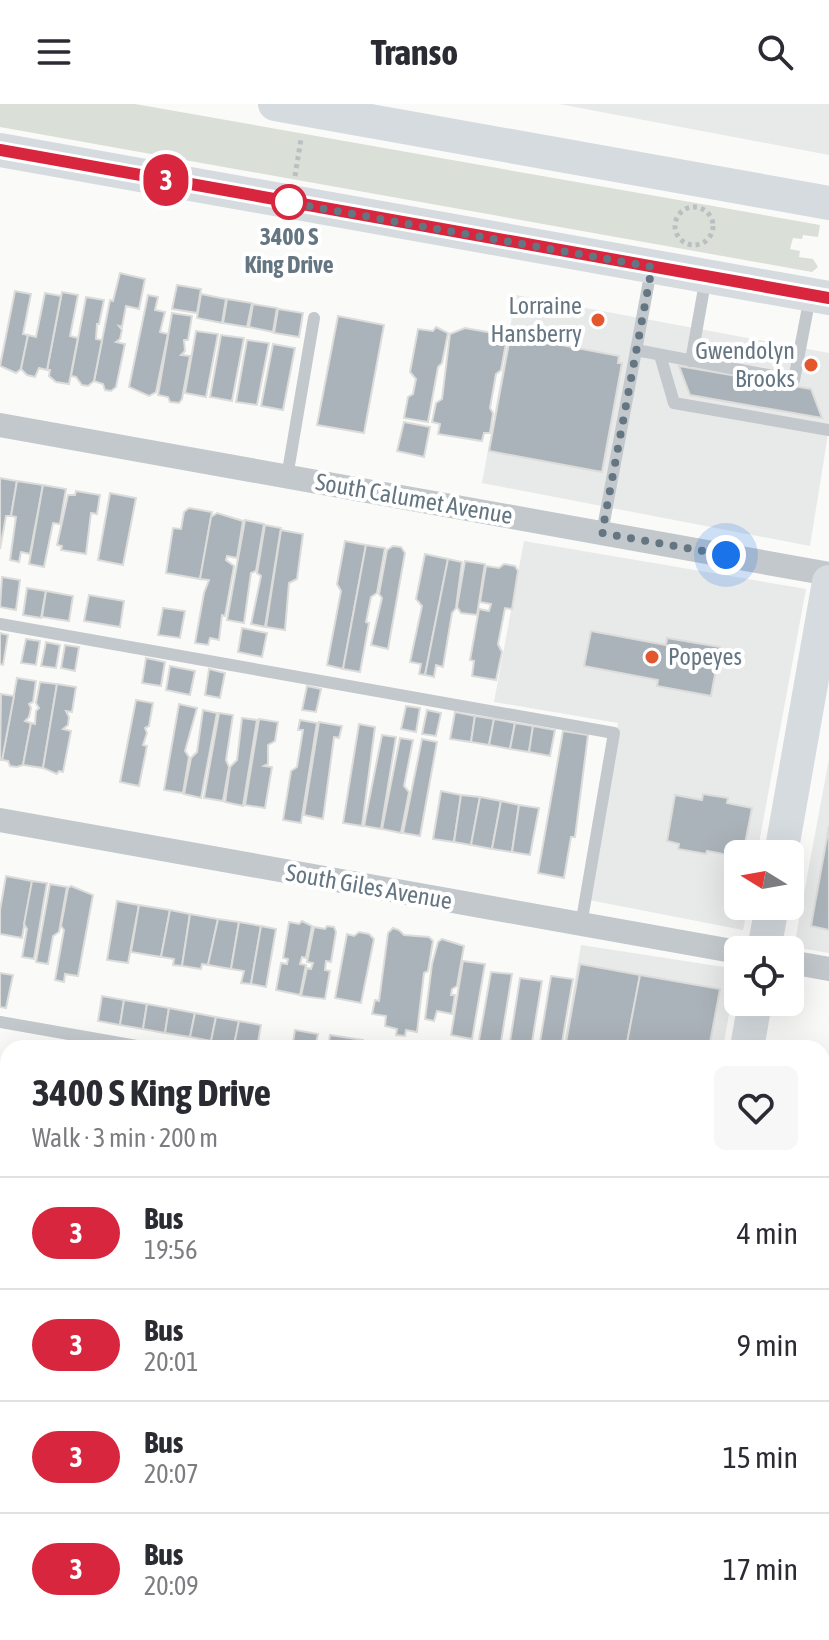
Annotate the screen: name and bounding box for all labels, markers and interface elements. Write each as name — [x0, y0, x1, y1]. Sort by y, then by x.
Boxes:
icon: menu — [32, 30, 76, 74]
icon: search — [753, 30, 797, 74]
text: Transo — [371, 31, 458, 73]
line badge: 3 — [140, 154, 192, 206]
text: 3 — [159, 164, 173, 196]
marker: 3400 S King Drive — [272, 185, 306, 219]
place label: 3400 S King Drive — [244, 223, 334, 278]
place label: Lorraine Hansberry — [490, 292, 582, 347]
marker: Lorraine Hansberry — [589, 311, 607, 329]
place label: Gwendolyn Brooks — [695, 337, 795, 392]
marker: Gwendolyn Brooks — [802, 356, 820, 374]
street label: South Calumet Avenue — [314, 468, 515, 529]
your location — [706, 535, 746, 575]
place label: Popeyes — [668, 643, 742, 670]
marker: Popeyes — [643, 648, 661, 666]
north arrow — [724, 840, 804, 920]
map controls — [724, 840, 804, 1016]
street label: South Giles Avenue — [284, 859, 454, 914]
button: locate — [724, 936, 804, 1016]
button: heart — [714, 1066, 798, 1150]
text: 3400 S King Drive — [32, 1071, 271, 1114]
text: Walk · 3 min · 200 m — [32, 1123, 218, 1153]
text: Bus — [144, 1201, 183, 1235]
text: 4 min — [737, 1216, 798, 1250]
text: 3 — [69, 1217, 83, 1249]
text: 19:56 — [144, 1235, 198, 1265]
text: Bus — [144, 1313, 183, 1347]
text: 9 min — [737, 1328, 798, 1362]
text: 3 — [69, 1329, 83, 1361]
text: 20:01 — [144, 1347, 199, 1377]
text: Bus — [144, 1425, 183, 1459]
text: 15 min — [723, 1440, 798, 1474]
text: 3 — [69, 1441, 83, 1473]
text: 20:07 — [144, 1459, 199, 1489]
text: Bus — [144, 1537, 183, 1571]
text: 17 min — [723, 1552, 798, 1586]
text: 3 — [69, 1553, 83, 1585]
text: 20:09 — [144, 1571, 199, 1601]

